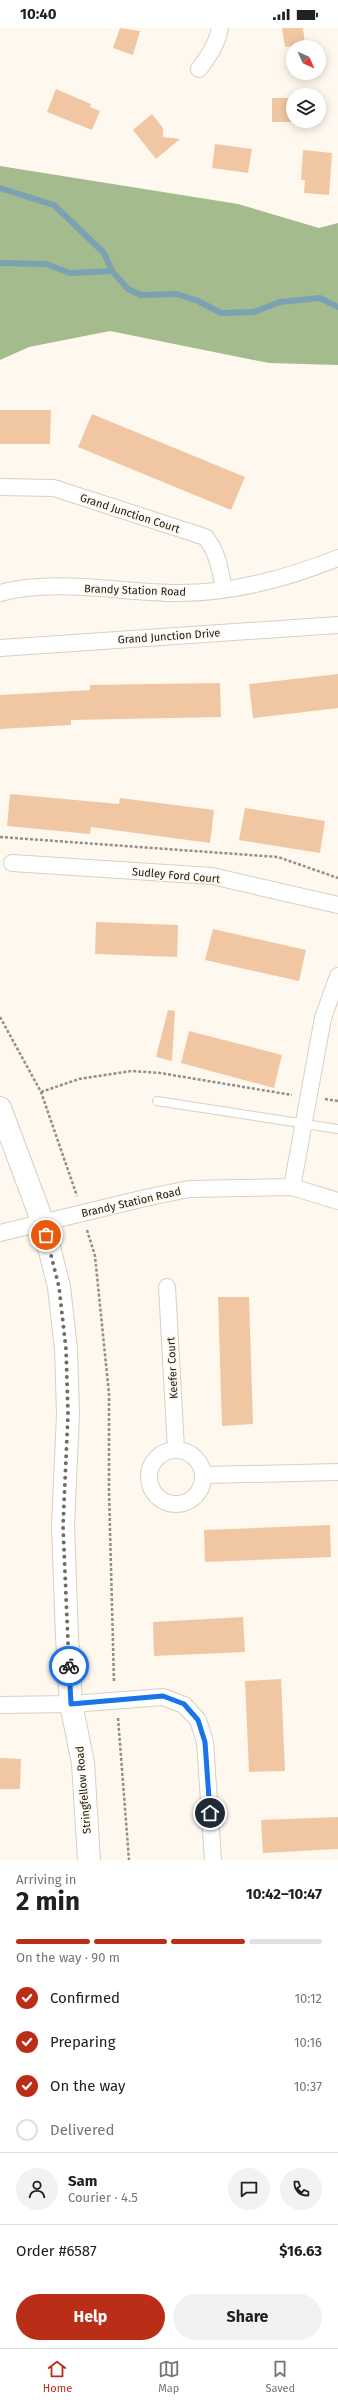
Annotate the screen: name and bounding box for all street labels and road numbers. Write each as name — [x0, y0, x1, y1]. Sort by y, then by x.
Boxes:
street label: Grand Junction Court — [78, 491, 181, 536]
street label: Brandy Station Road — [84, 582, 186, 599]
street label: Grand Junction Drive — [117, 626, 221, 647]
street label: Sudley Ford Court — [131, 865, 221, 886]
street label: Brandy Station Road — [80, 1185, 182, 1220]
street label: Keefer Court — [164, 1337, 181, 1399]
street label: Stringfellow Road — [73, 1746, 94, 1834]

